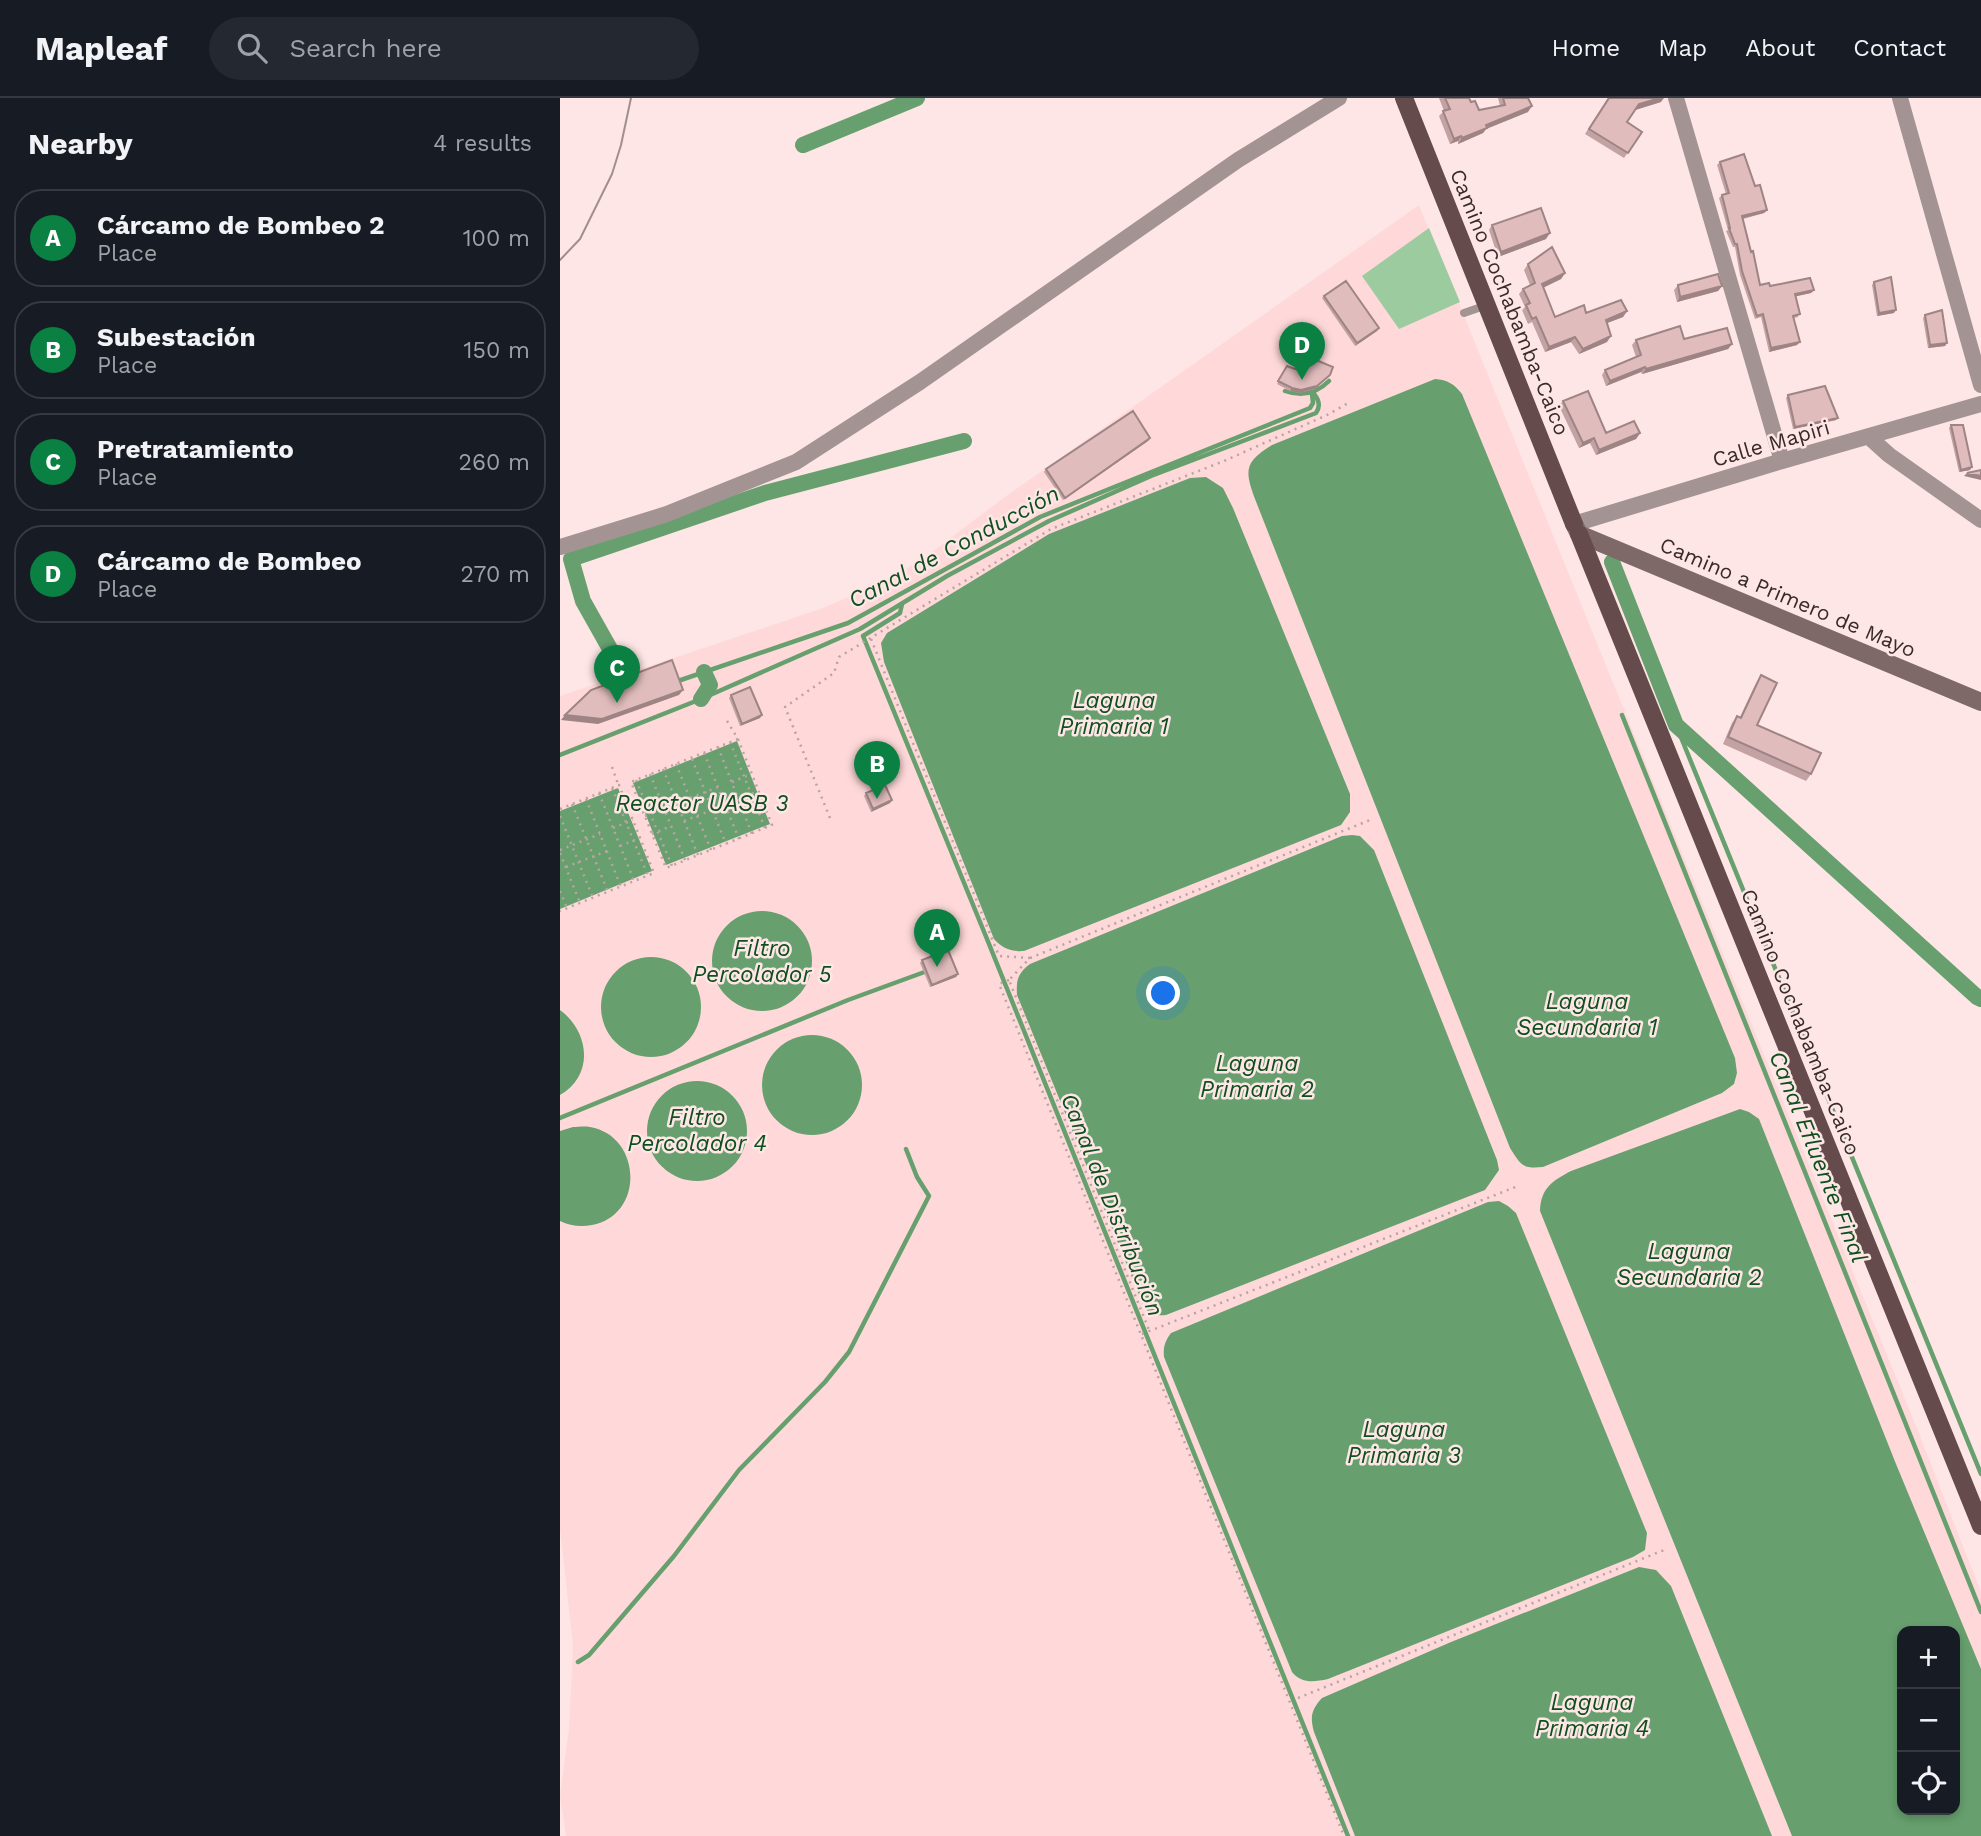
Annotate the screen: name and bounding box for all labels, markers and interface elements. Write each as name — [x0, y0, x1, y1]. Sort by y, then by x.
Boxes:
search box — [209, 17, 699, 80]
text: Mapleaf — [35, 29, 167, 68]
icon: search — [233, 29, 271, 67]
text: Search here — [289, 33, 442, 63]
text: Home — [1552, 34, 1620, 62]
text: Map — [1658, 34, 1707, 62]
text: About — [1745, 34, 1815, 62]
text: Contact — [1853, 34, 1946, 62]
text: Nearby — [28, 126, 133, 161]
text: 4 results — [433, 130, 532, 157]
street label: Camino Cochabamba-Caico — [1445, 165, 1575, 439]
text: Cárcamo de Bombeo 2 — [97, 210, 385, 240]
text: A — [45, 225, 61, 252]
text: 100 m — [463, 225, 530, 252]
text: Place — [97, 240, 157, 267]
text: Subestación — [97, 322, 256, 352]
pin: D — [1279, 322, 1325, 380]
text: B — [45, 337, 61, 364]
text: 150 m — [464, 337, 530, 364]
text: Place — [97, 352, 157, 379]
street label: Calle Mapiri — [1709, 414, 1833, 472]
text: Pretratamiento — [97, 434, 294, 464]
text: C — [45, 449, 61, 476]
text: 260 m — [459, 449, 530, 476]
text: Place — [97, 464, 157, 491]
water label: Canal de Conducción — [844, 480, 1064, 614]
street label: Camino a Primero de Mayo — [1656, 532, 1920, 662]
text: Cárcamo de Bombeo — [97, 546, 362, 576]
text: D — [45, 561, 61, 588]
text: 270 m — [461, 561, 530, 588]
text: Place — [97, 576, 157, 603]
pin: C — [594, 645, 640, 703]
water label: Laguna Primaria 1 — [1059, 687, 1169, 740]
pin: B — [854, 741, 900, 799]
water label: Reactor UASB 3 — [615, 790, 789, 817]
street label: Camino Cochabamba-Caico — [1736, 885, 1866, 1159]
pin: A — [914, 909, 960, 967]
water label: Filtro Percolador 5 — [692, 935, 832, 988]
your location — [1146, 976, 1180, 1010]
water label: Laguna Secundaria 1 — [1517, 988, 1658, 1041]
water label: Canal Efluente Final — [1763, 1047, 1873, 1267]
water label: Laguna Primaria 2 — [1200, 1050, 1314, 1103]
water label: Canal de Distribución — [1055, 1090, 1169, 1320]
water label: Filtro Percolador 4 — [627, 1104, 767, 1157]
water label: Laguna Secundaria 2 — [1616, 1238, 1762, 1291]
water label: Laguna Primaria 3 — [1347, 1416, 1461, 1469]
map controls — [1897, 1626, 1960, 1815]
button: + — [1897, 1626, 1960, 1689]
water label: Laguna Primaria 4 — [1535, 1689, 1649, 1742]
button: − — [1897, 1689, 1960, 1752]
button: locate — [1897, 1752, 1960, 1815]

